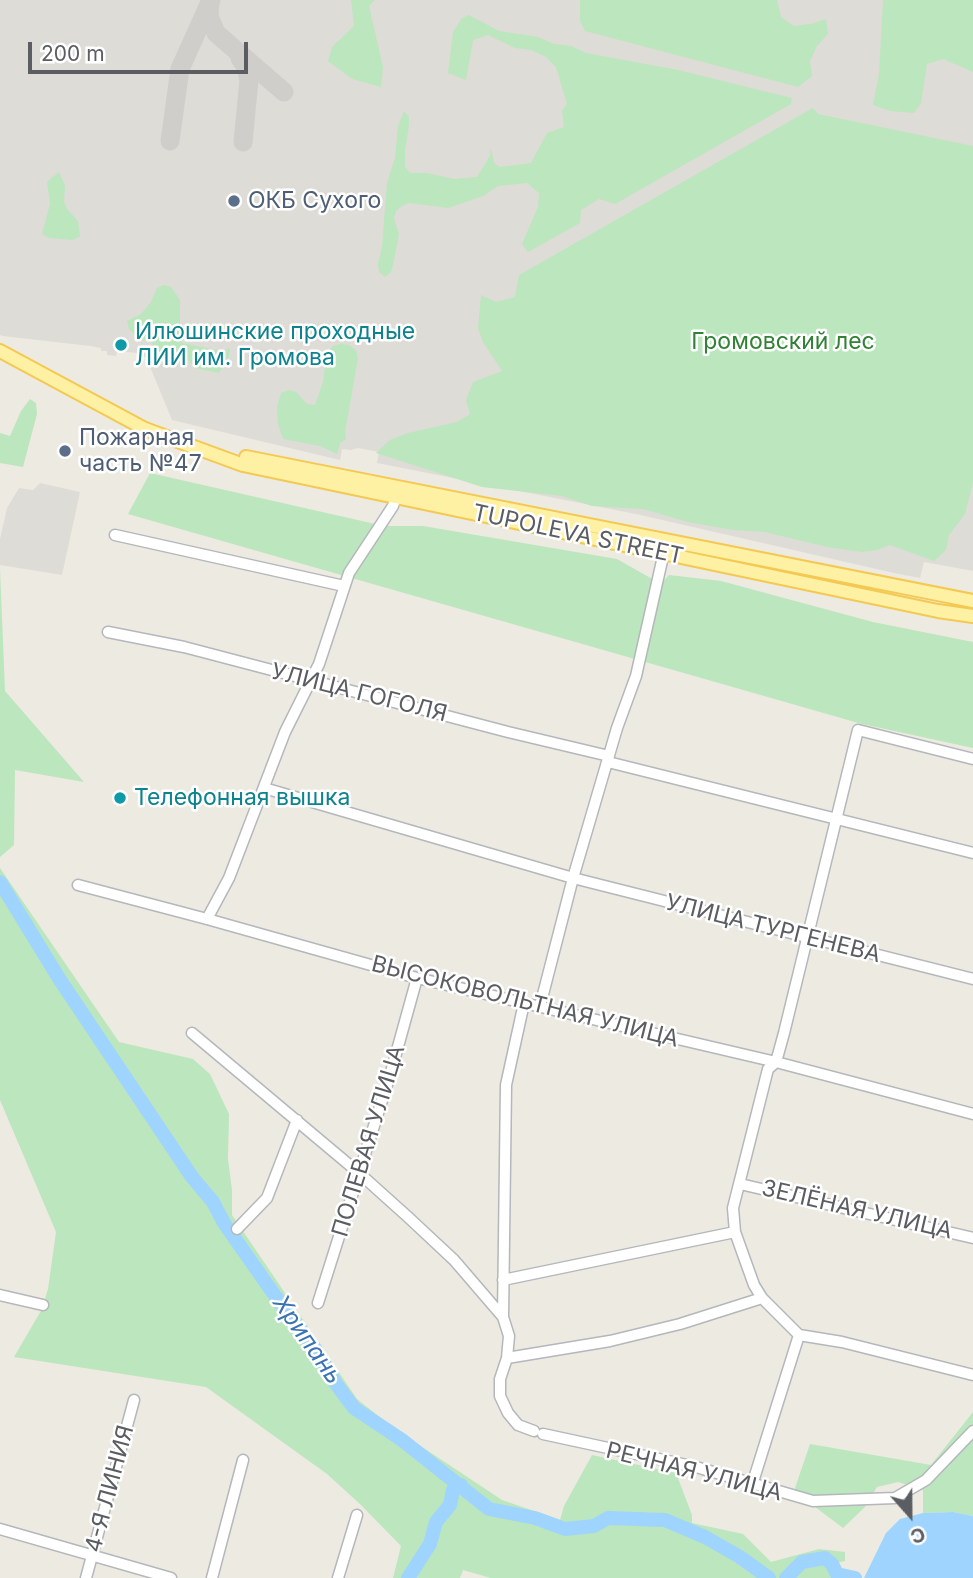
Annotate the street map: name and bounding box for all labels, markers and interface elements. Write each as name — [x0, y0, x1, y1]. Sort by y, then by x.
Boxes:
scale bar — [32, 28, 252, 72]
text: 200 m — [41, 41, 105, 66]
place label: ОКБ Сухого — [248, 187, 381, 215]
marker: ОКБ Сухого — [226, 193, 242, 209]
place label: Илюшинские проходные ЛИИ им. Громова — [135, 318, 415, 372]
park label: Громовский лес — [691, 328, 875, 356]
marker: Илюшинские проходные ЛИИ им. Громова — [113, 337, 129, 353]
place label: Пожарная часть №47 — [79, 424, 202, 478]
marker: Пожарная часть №47 — [57, 443, 73, 459]
street label: TUPOLEVA STREET — [470, 499, 686, 571]
street label: УЛИЦА ГОГОЛЯ — [268, 658, 450, 728]
place label: Телефонная вышка — [134, 784, 350, 812]
marker: Телефонная вышка — [112, 790, 128, 806]
street label: УЛИЦА ТУРГЕНЕВА — [663, 889, 883, 969]
street label: ВЫСОКОВОЛЬТНАЯ УЛИЦА — [369, 950, 681, 1054]
street label: ПОЛЕВАЯ УЛИЦА — [327, 1042, 411, 1240]
street label: ЗЕЛЁНАЯ УЛИЦА — [759, 1175, 955, 1245]
water label: Хрипань — [266, 1290, 348, 1390]
street label: 4-Я ЛИНИЯ — [80, 1422, 140, 1556]
street label: РЕЧНАЯ УЛИЦА — [603, 1437, 785, 1507]
north arrow — [875, 1480, 945, 1550]
text: С — [907, 1522, 928, 1548]

